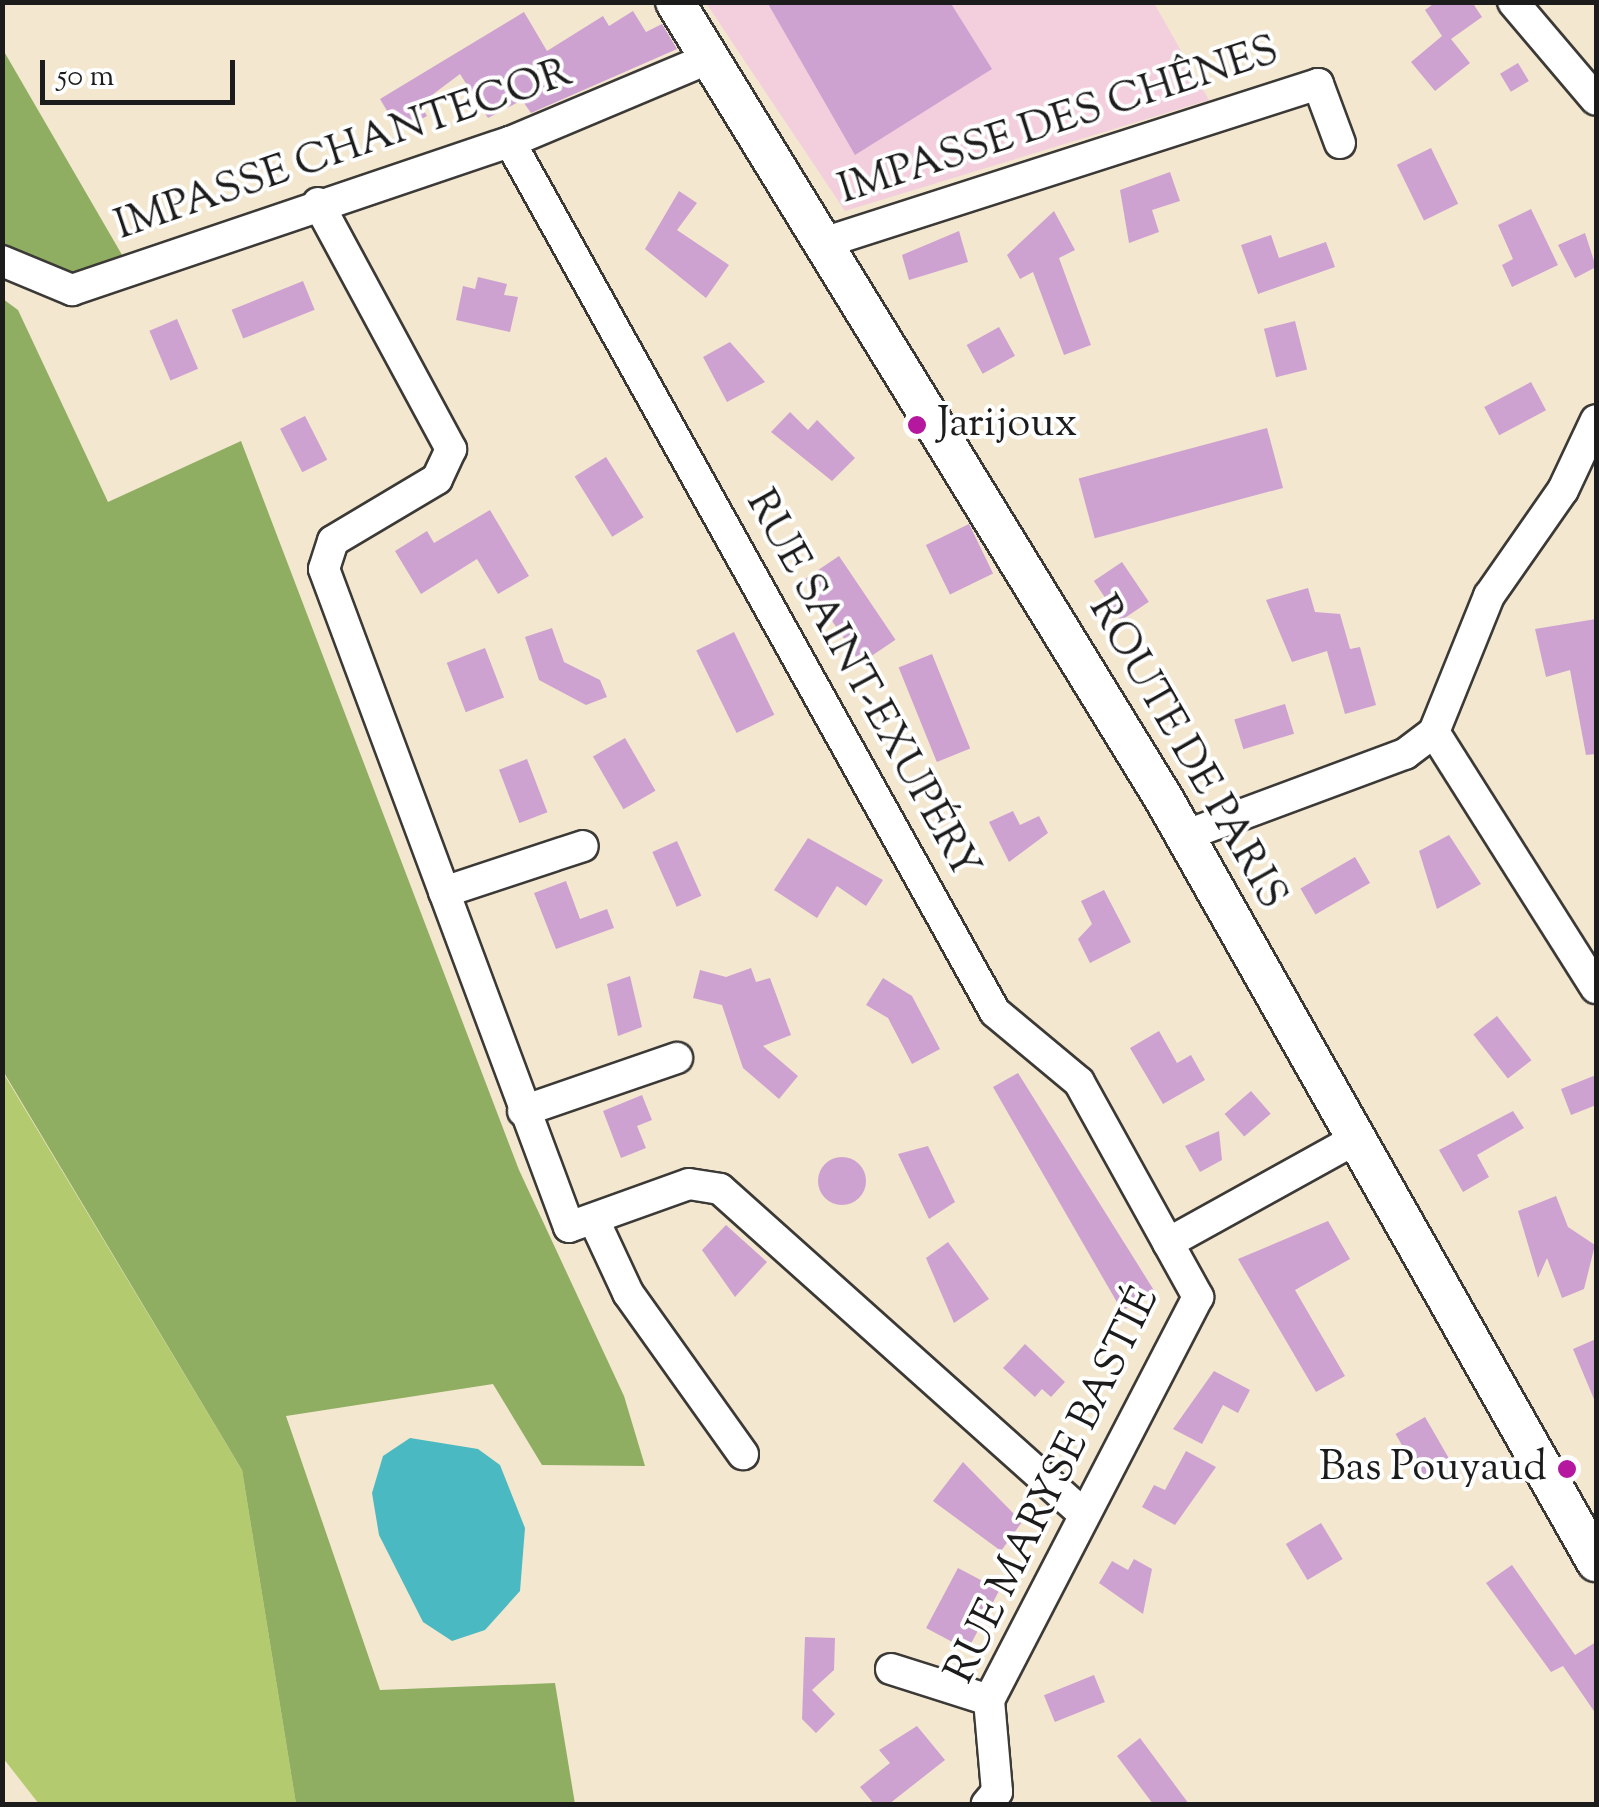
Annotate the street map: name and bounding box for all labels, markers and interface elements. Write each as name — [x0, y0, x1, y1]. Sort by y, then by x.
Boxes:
street label: IMPASSE DES CHÊNES — [833, 27, 1285, 217]
scale bar — [45, 40, 240, 102]
street label: IMPASSE CHANTECOR — [109, 49, 579, 253]
text: 50 m — [57, 56, 114, 99]
place label: Jarijoux — [937, 400, 1077, 450]
marker: Jarijoux — [906, 414, 928, 436]
street label: RUE SAINT-EXUPÉRY — [733, 482, 989, 888]
street label: ROUTE DE PARIS — [1076, 587, 1296, 919]
street label: RUE MARYSE BASTIÉ — [936, 1280, 1172, 1692]
place label: Bas Pouyaud — [1319, 1444, 1547, 1494]
marker: Bas Pouyaud — [1556, 1458, 1578, 1480]

